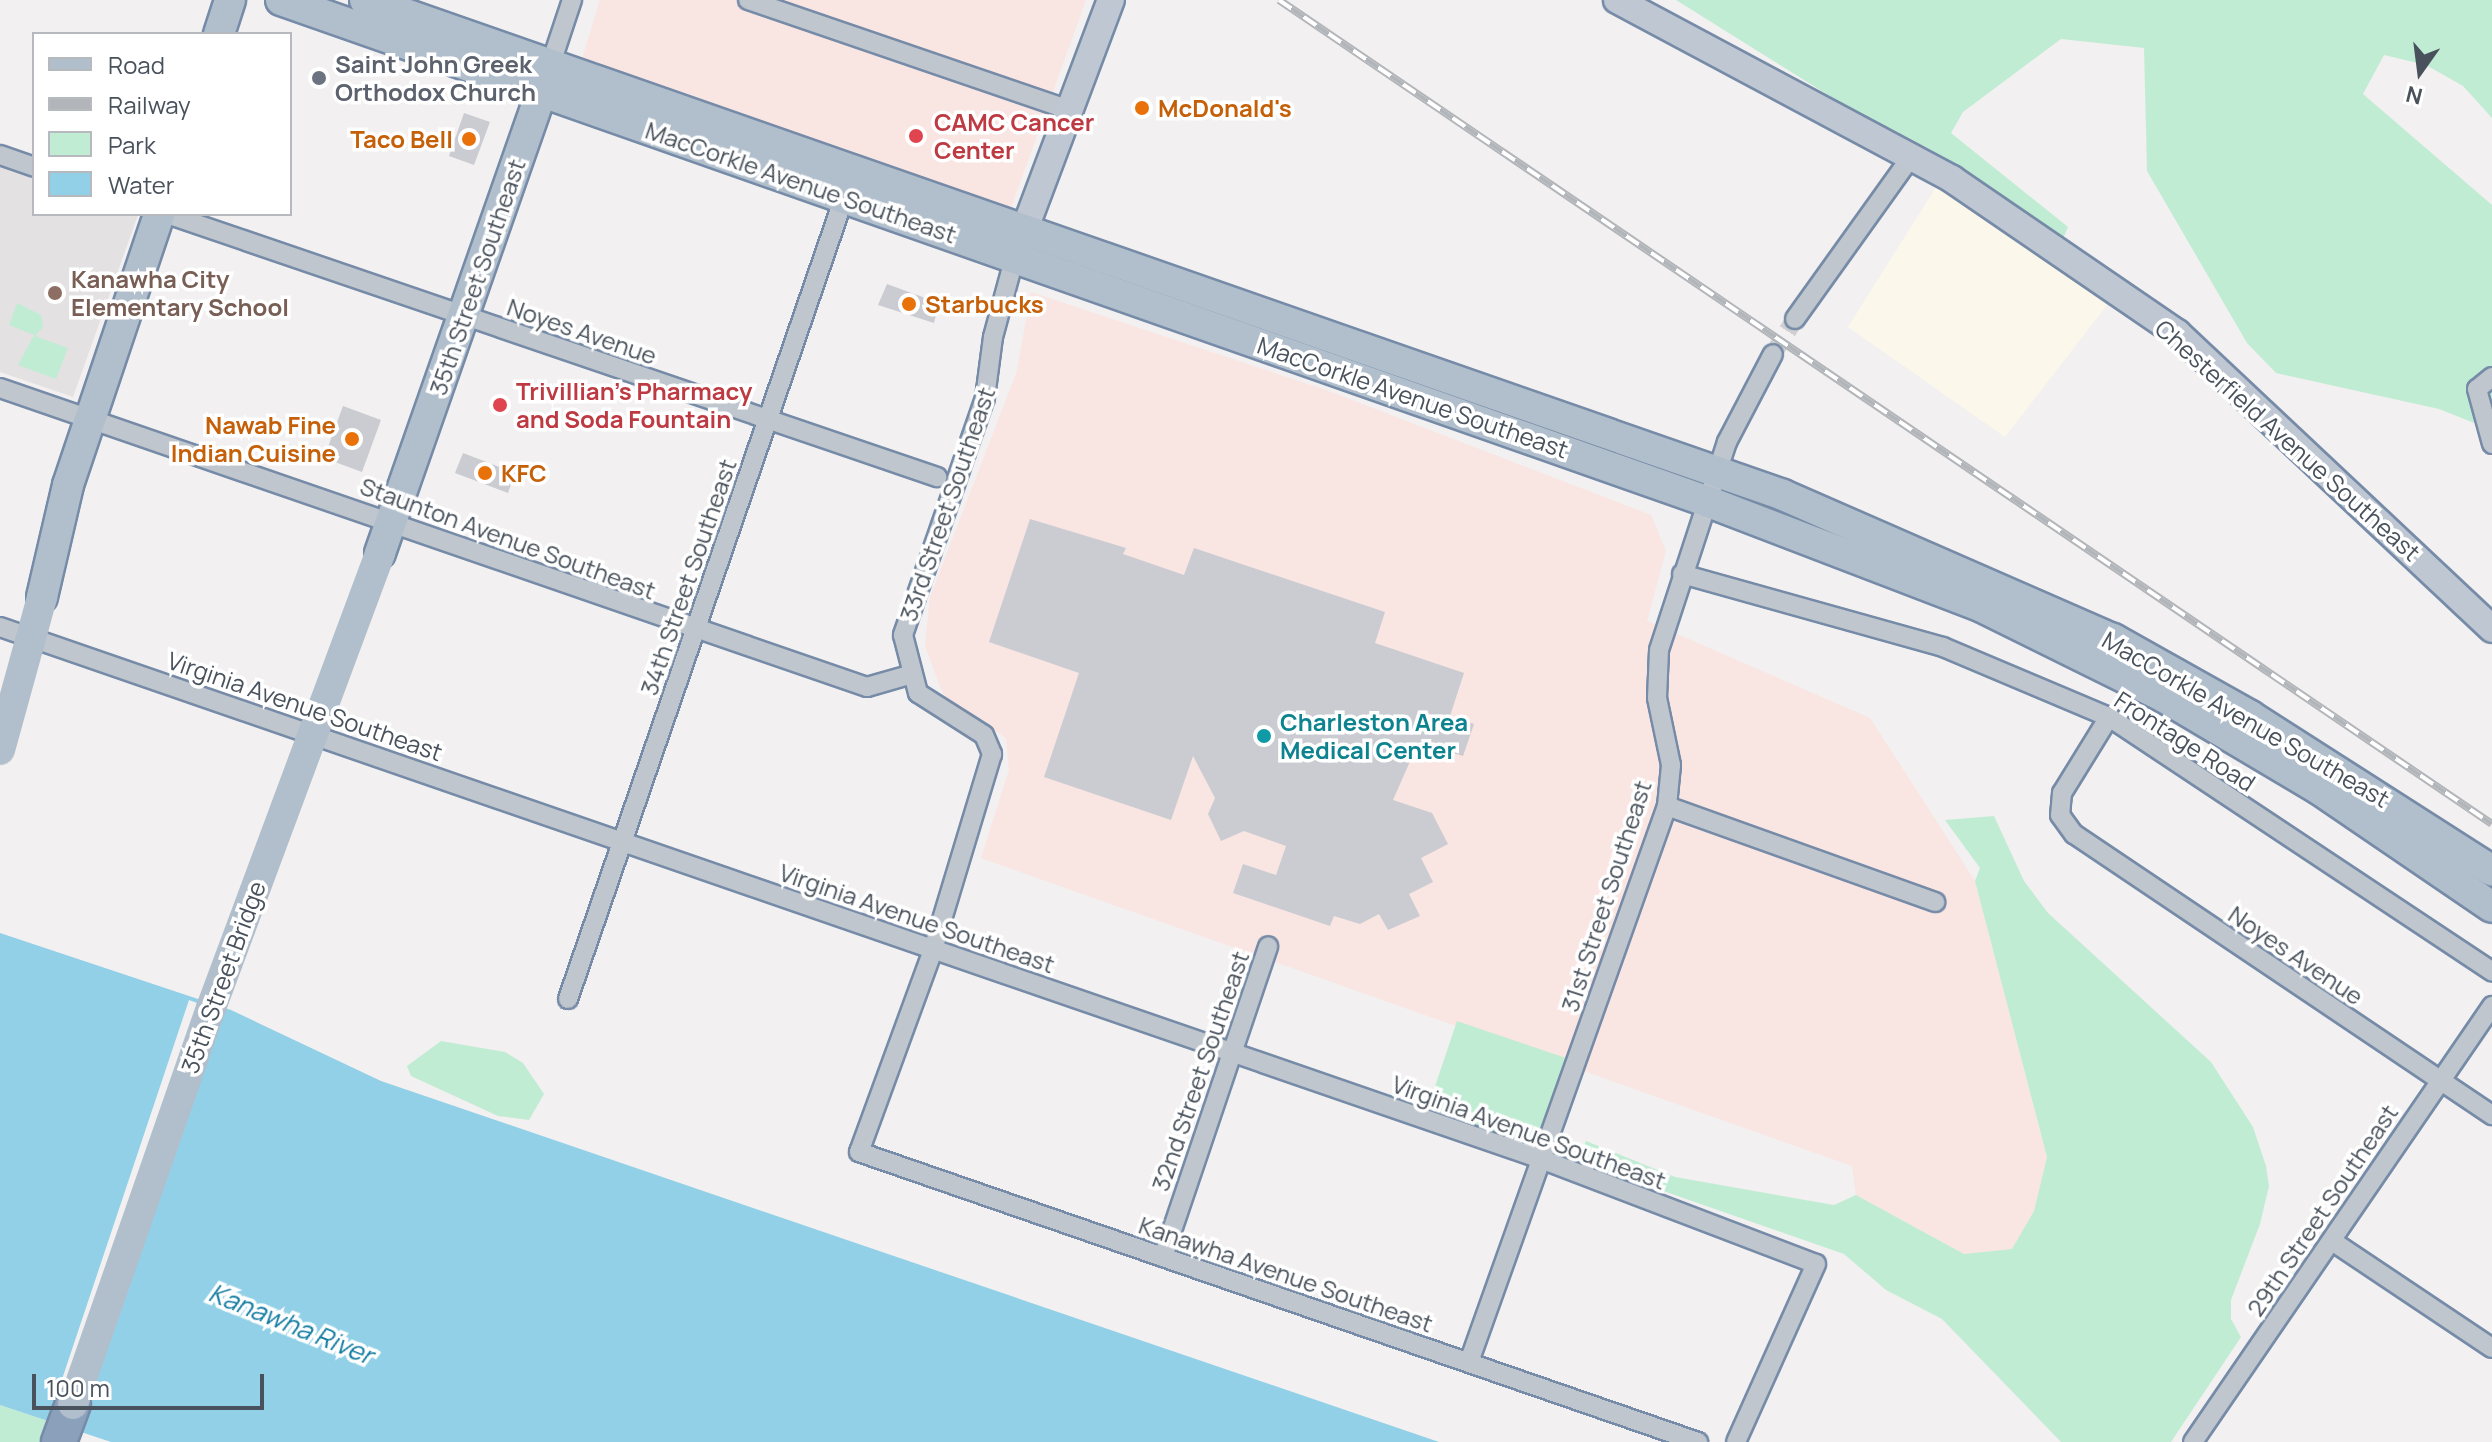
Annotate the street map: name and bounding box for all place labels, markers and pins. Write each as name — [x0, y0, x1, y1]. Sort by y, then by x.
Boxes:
place label: Saint John Greek Orthodox Church — [335, 50, 536, 106]
marker: Saint John Greek Orthodox Church — [310, 69, 328, 87]
place label: McDonald's — [1158, 94, 1292, 122]
marker: McDonald's — [1133, 99, 1151, 117]
place label: CAMC Cancer Center — [934, 108, 1094, 164]
place label: Taco Bell — [350, 125, 453, 153]
marker: CAMC Cancer Center — [905, 125, 927, 147]
marker: Taco Bell — [460, 130, 478, 148]
place label: Kanawha City Elementary School — [71, 265, 289, 321]
marker: Kanawha City Elementary School — [46, 284, 64, 302]
place label: Starbucks — [925, 290, 1044, 318]
marker: Starbucks — [900, 295, 918, 313]
place label: Trivillian's Pharmacy and Soda Fountain — [516, 377, 752, 433]
marker: Trivillian's Pharmacy and Soda Fountain — [491, 396, 509, 414]
place label: Nawab Fine Indian Cuisine — [171, 411, 336, 467]
marker: Nawab Fine Indian Cuisine — [343, 430, 361, 448]
place label: KFC — [501, 459, 547, 487]
marker: KFC — [476, 464, 494, 482]
place label: Charleston Area Medical Center — [1280, 708, 1468, 764]
marker: Charleston Area Medical Center — [1255, 727, 1273, 745]

